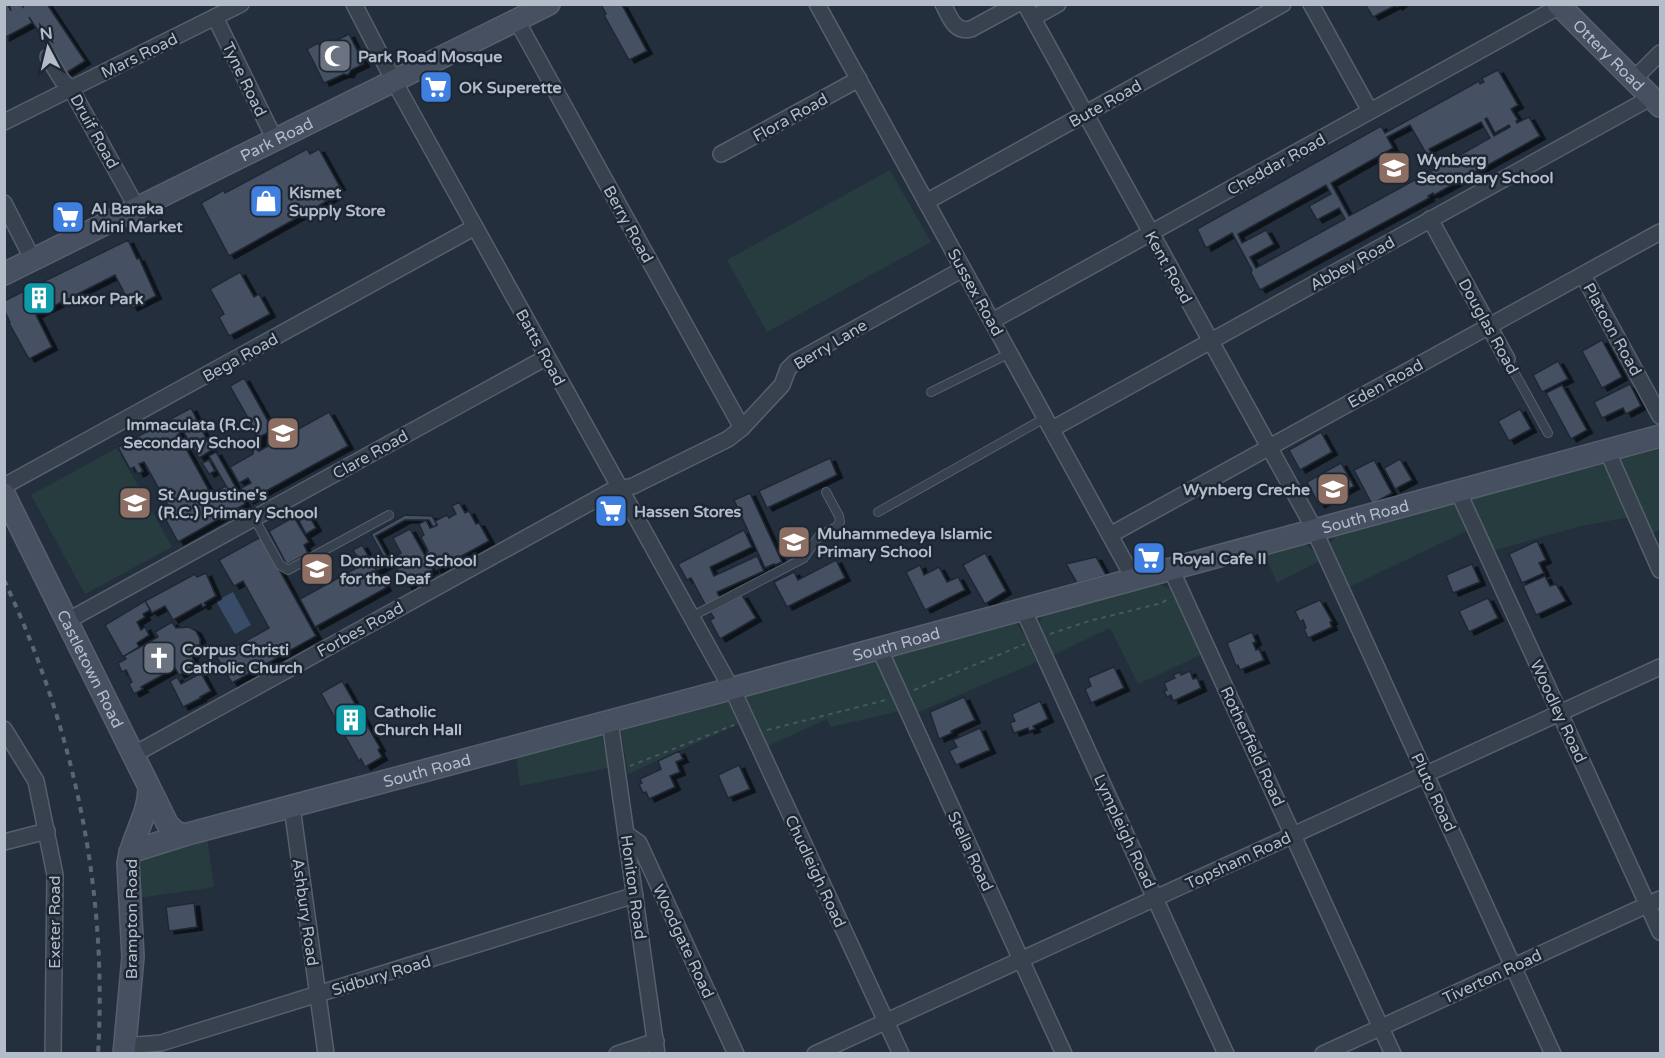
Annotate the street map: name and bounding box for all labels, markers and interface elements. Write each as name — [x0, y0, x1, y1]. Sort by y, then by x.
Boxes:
street label: Ottery Road — [1568, 16, 1648, 96]
north arrow — [18, 18, 78, 78]
text: N — [39, 23, 54, 45]
street label: Mars Road — [98, 29, 181, 83]
mosque icon: Park Road Mosque — [317, 38, 353, 74]
street label: Tyne Road — [217, 39, 271, 120]
place label: Park Road Mosque — [358, 47, 502, 67]
supermarket icon: OK Superette — [418, 69, 454, 105]
street label: Bute Road — [1066, 76, 1145, 132]
place label: OK Superette — [459, 78, 562, 98]
street label: Flora Road — [749, 89, 832, 147]
street label: Druif Road — [65, 91, 123, 172]
street label: Park Road — [237, 114, 317, 166]
street label: Cheddar Road — [1224, 130, 1329, 200]
school or university icon: Wynberg Secondary School — [1376, 150, 1412, 186]
place label: Wynberg Secondary School — [1417, 150, 1553, 188]
street label: Berry Road — [599, 182, 658, 267]
shop icon: Kismet Supply Store — [248, 183, 284, 219]
place label: Kismet Supply Store — [289, 183, 386, 221]
supermarket icon: Al Baraka Mini Market — [50, 199, 86, 235]
place label: Al Baraka Mini Market — [91, 199, 183, 237]
street label: Kent Road — [1140, 228, 1196, 307]
street label: Abbey Road — [1307, 232, 1398, 295]
street label: Sussex Road — [943, 245, 1007, 340]
street label: Douglas Road — [1454, 275, 1523, 378]
building icon: Luxor Park — [21, 280, 57, 316]
street label: Platoon Road — [1578, 280, 1646, 379]
place label: Luxor Park — [62, 289, 144, 309]
street label: Batts Road — [511, 306, 569, 389]
street label: Berry Lane — [790, 315, 871, 375]
street label: Bega Road — [199, 329, 282, 387]
street label: Eden Road — [1344, 355, 1427, 413]
place label: Immaculata (R.C.) Secondary School — [124, 415, 260, 453]
school or university icon: Immaculata (R.C.) Secondary School — [265, 415, 301, 451]
street label: Clare Road — [329, 426, 412, 484]
school or university icon: Wynberg Creche — [1315, 471, 1351, 507]
place label: Wynberg Creche — [1183, 480, 1310, 500]
school or university icon: St Augustine's (R.C.) Primary School — [117, 485, 153, 521]
place label: St Augustine's (R.C.) Primary School — [158, 485, 318, 523]
supermarket icon: Hassen Stores — [593, 493, 629, 529]
street label: South Road — [1320, 496, 1411, 539]
place label: Hassen Stores — [634, 502, 742, 522]
school or university icon: Muhammedeya Islamic Primary School — [776, 524, 812, 560]
place label: Muhammedeya Islamic Primary School — [817, 524, 993, 562]
supermarket icon: Royal Cafe II — [1131, 540, 1167, 576]
place label: Royal Cafe II — [1172, 549, 1267, 569]
school or university icon: Dominican School for the Deaf — [299, 551, 335, 587]
place label: Dominican School for the Deaf — [339, 551, 477, 589]
street label: Forbes Road — [314, 598, 407, 662]
street label: Castletown Road — [52, 607, 127, 732]
street label: South Road — [851, 623, 942, 666]
church icon: Corpus Christi Catholic Church — [141, 640, 177, 676]
place label: Corpus Christi Catholic Church — [182, 640, 303, 678]
street label: Woodley Road — [1526, 657, 1591, 766]
street label: Rotherfield Road — [1216, 683, 1289, 809]
building icon: Catholic Church Hall — [333, 702, 369, 738]
place label: Catholic Church Hall — [374, 702, 462, 740]
street label: South Road — [381, 750, 473, 792]
street label: Pluto Road — [1406, 750, 1460, 835]
street label: Lympleigh Road — [1089, 771, 1159, 892]
street label: Stella Road — [943, 808, 997, 895]
street label: Chudleigh Road — [780, 812, 850, 931]
street label: Topsham Road — [1183, 828, 1294, 894]
street label: Honiton Road — [616, 834, 650, 941]
street label: Ashbury Road — [288, 857, 322, 967]
street label: Brampton Road — [122, 859, 142, 979]
street label: Exeter Road — [45, 875, 65, 969]
street label: Woodgate Road — [648, 881, 718, 1002]
street label: Tiverton Road — [1440, 945, 1545, 1009]
street label: Sidbury Road — [329, 951, 433, 1001]

